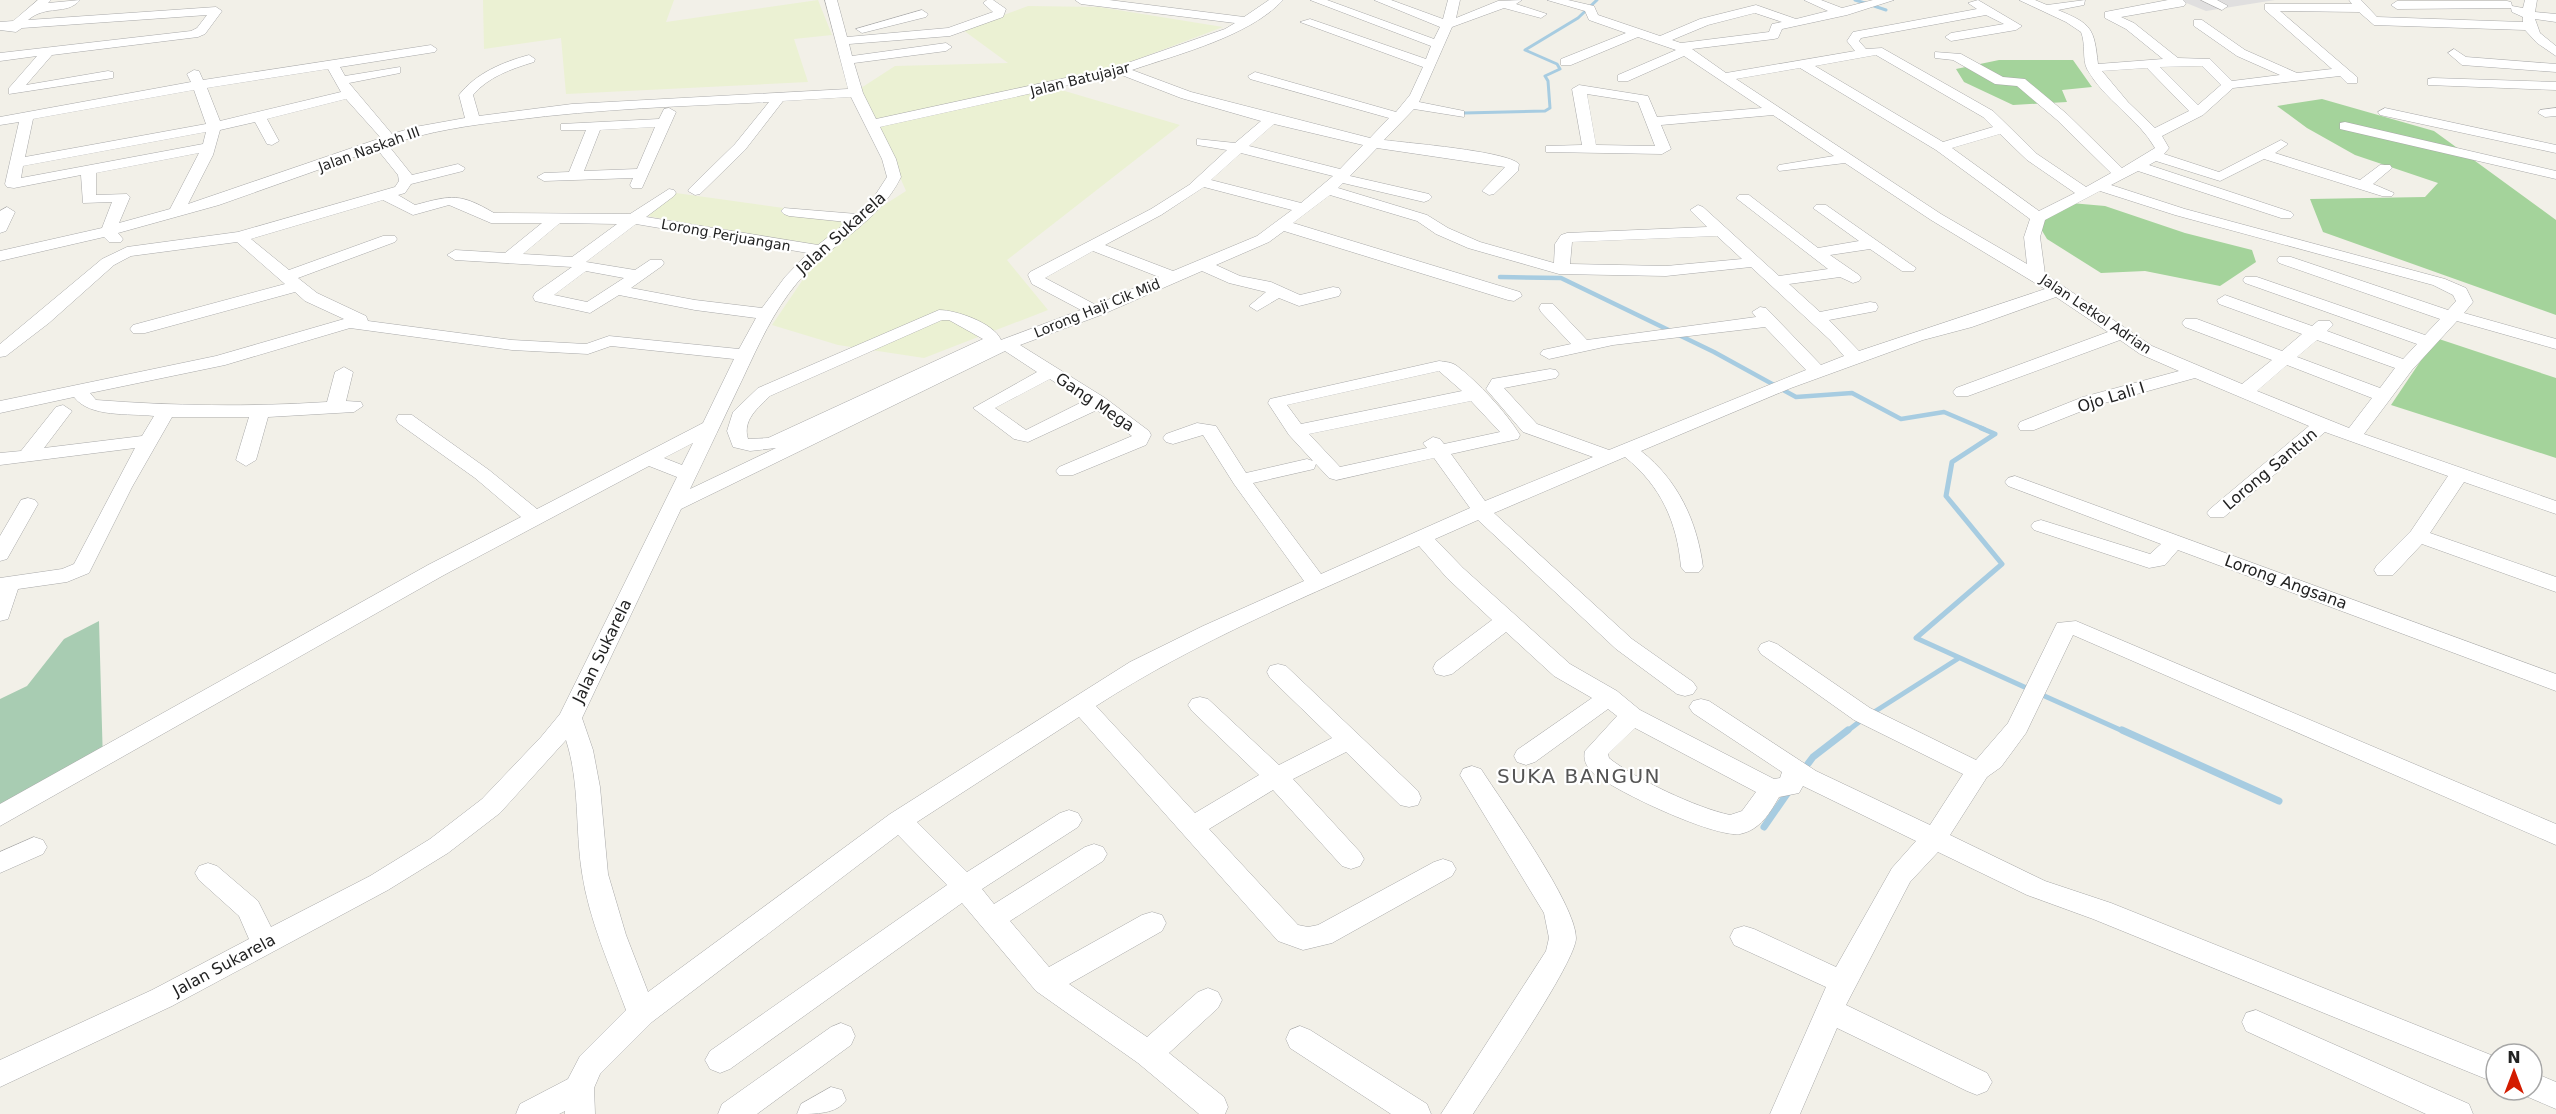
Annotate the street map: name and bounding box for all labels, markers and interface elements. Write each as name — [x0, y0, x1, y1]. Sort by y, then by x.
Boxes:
street label: Jalan Batujajar — [1028, 59, 1132, 99]
street label: Jalan Naskah III — [315, 123, 422, 175]
street label: Jalan Sukarela — [792, 188, 889, 279]
street label: Lorong Perjuangan — [660, 216, 792, 254]
street label: Jalan Letkol Adrian — [2037, 270, 2154, 357]
street label: Lorong Haji Cik Mid — [1032, 275, 1162, 341]
street label: Gang Mega — [1052, 369, 1138, 435]
street label: Ojo Lali I — [2075, 378, 2147, 416]
street label: Lorong Santun — [2219, 424, 2321, 514]
street label: Lorong Angsana — [2222, 551, 2350, 613]
street label: Jalan Sukarela — [568, 596, 635, 707]
district label: SUKA BANGUN — [1497, 764, 1661, 788]
street label: Jalan Sukarela — [169, 930, 279, 1000]
north arrow — [2484, 1042, 2544, 1102]
text: N — [2507, 1048, 2521, 1067]

